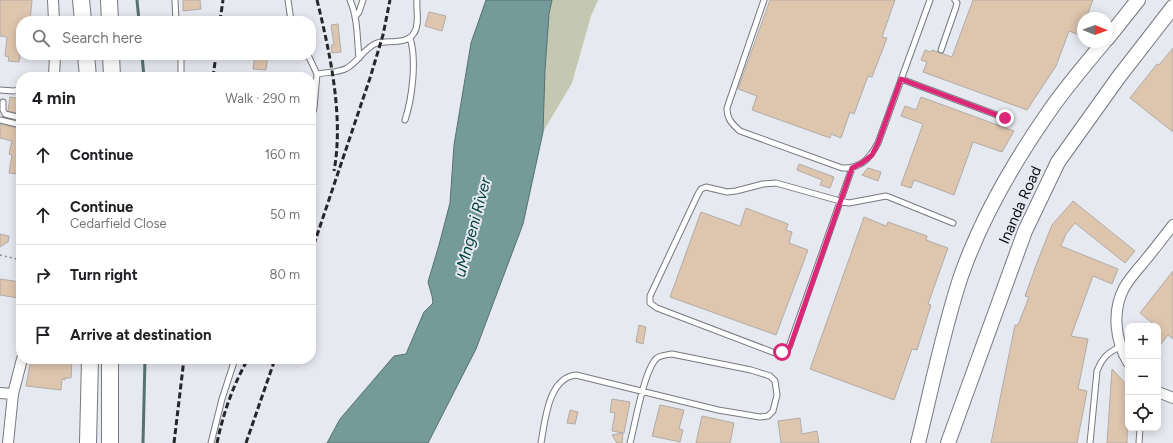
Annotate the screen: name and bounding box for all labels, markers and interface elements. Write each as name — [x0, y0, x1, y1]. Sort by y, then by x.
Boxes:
north arrow — [1077, 12, 1113, 48]
search box — [16, 16, 316, 60]
icon: search — [30, 27, 52, 49]
text: Search here — [62, 29, 142, 47]
text: 4 min — [32, 88, 76, 108]
text: Walk · 290 m — [225, 91, 300, 106]
route end — [996, 109, 1014, 127]
icon: ahead — [32, 144, 54, 166]
text: Continue — [70, 146, 133, 164]
text: 160 m — [265, 147, 300, 162]
street label: Inanda Road — [995, 163, 1045, 247]
water label: uMngeni River — [450, 175, 495, 279]
text: Continue — [70, 198, 133, 216]
icon: ahead — [32, 204, 54, 226]
text: 50 m — [270, 207, 300, 222]
text: Cedarfield Close — [70, 216, 167, 231]
icon: right — [32, 264, 54, 286]
text: Turn right — [70, 266, 138, 284]
text: 80 m — [269, 267, 300, 282]
map controls — [1125, 323, 1161, 431]
button: + — [1125, 323, 1161, 359]
icon: arrive — [32, 324, 54, 346]
text: Arrive at destination — [70, 326, 211, 344]
route start — [773, 343, 791, 361]
button: − — [1125, 359, 1161, 395]
button: locate — [1125, 395, 1161, 431]

